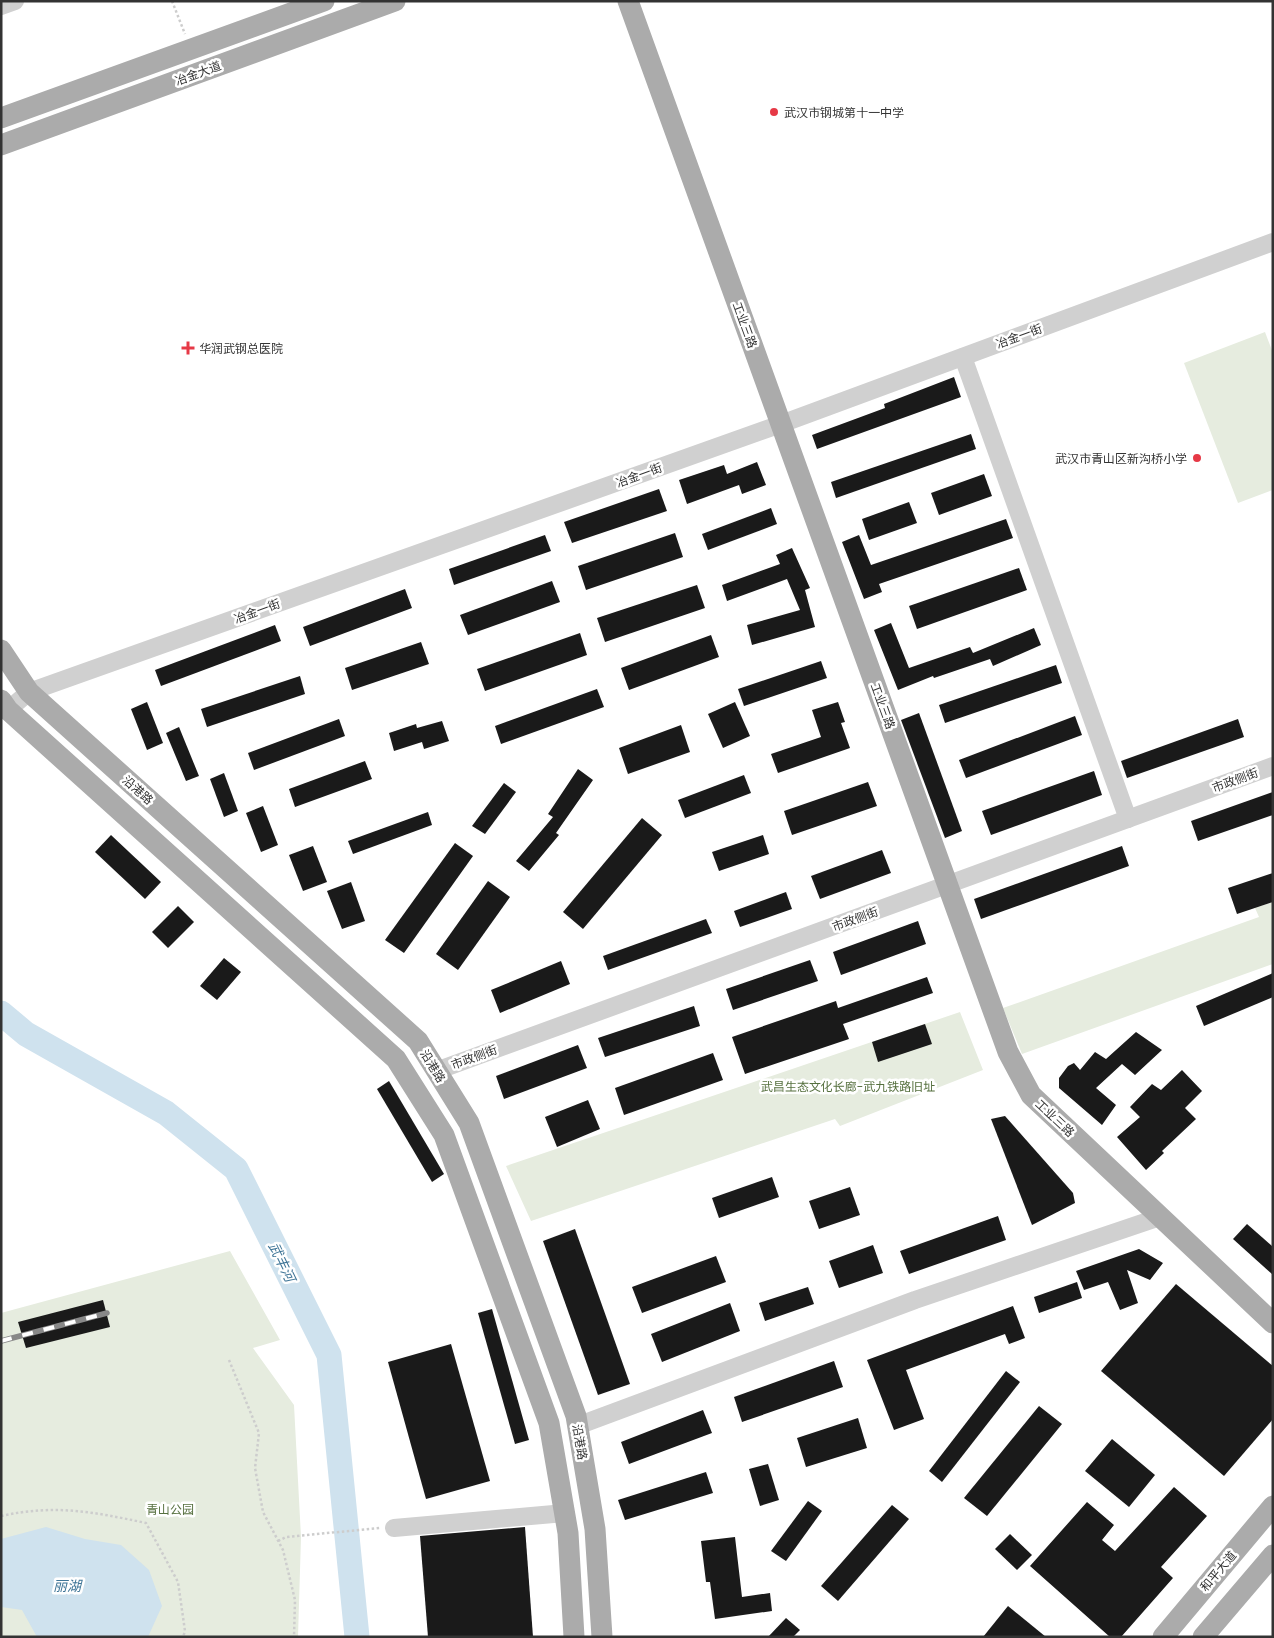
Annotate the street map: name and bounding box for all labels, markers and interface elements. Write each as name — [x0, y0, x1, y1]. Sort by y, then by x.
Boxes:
street label: 冶金大道 — [173, 57, 223, 89]
place label: 武汉市钢城第十一中学 — [784, 104, 904, 121]
marker: 武汉市钢城第十一中学 — [768, 106, 780, 118]
street label: 工业三路 — [729, 300, 761, 350]
street label: 冶金一街 — [994, 320, 1044, 352]
place label: 华润武钢总医院 — [199, 340, 283, 357]
marker: 华润武钢总医院 — [181, 341, 195, 355]
place label: 武汉市青山区新沟桥小学 — [1055, 450, 1187, 467]
marker: 武汉市青山区新沟桥小学 — [1191, 452, 1203, 464]
street label: 冶金一街 — [614, 459, 664, 491]
street label: 冶金一街 — [232, 595, 282, 627]
street label: 工业三路 — [867, 681, 899, 731]
street label: 市政侧街 — [1210, 764, 1260, 796]
street label: 沿港路 — [119, 772, 157, 808]
street label: 市政侧街 — [830, 903, 880, 935]
street label: 市政侧街 — [449, 1041, 499, 1073]
street label: 沿港路 — [416, 1046, 450, 1086]
park label: 武昌生态文化长廊-武九铁路旧址 — [761, 1078, 935, 1095]
street label: 工业三路 — [1032, 1095, 1078, 1141]
water label: 武丰河 — [264, 1239, 302, 1288]
street label: 沿港路 — [569, 1423, 591, 1461]
park label: 青山公园 — [146, 1501, 194, 1518]
street label: 和平大道 — [1196, 1547, 1240, 1595]
water label: 丽湖 — [53, 1576, 83, 1596]

